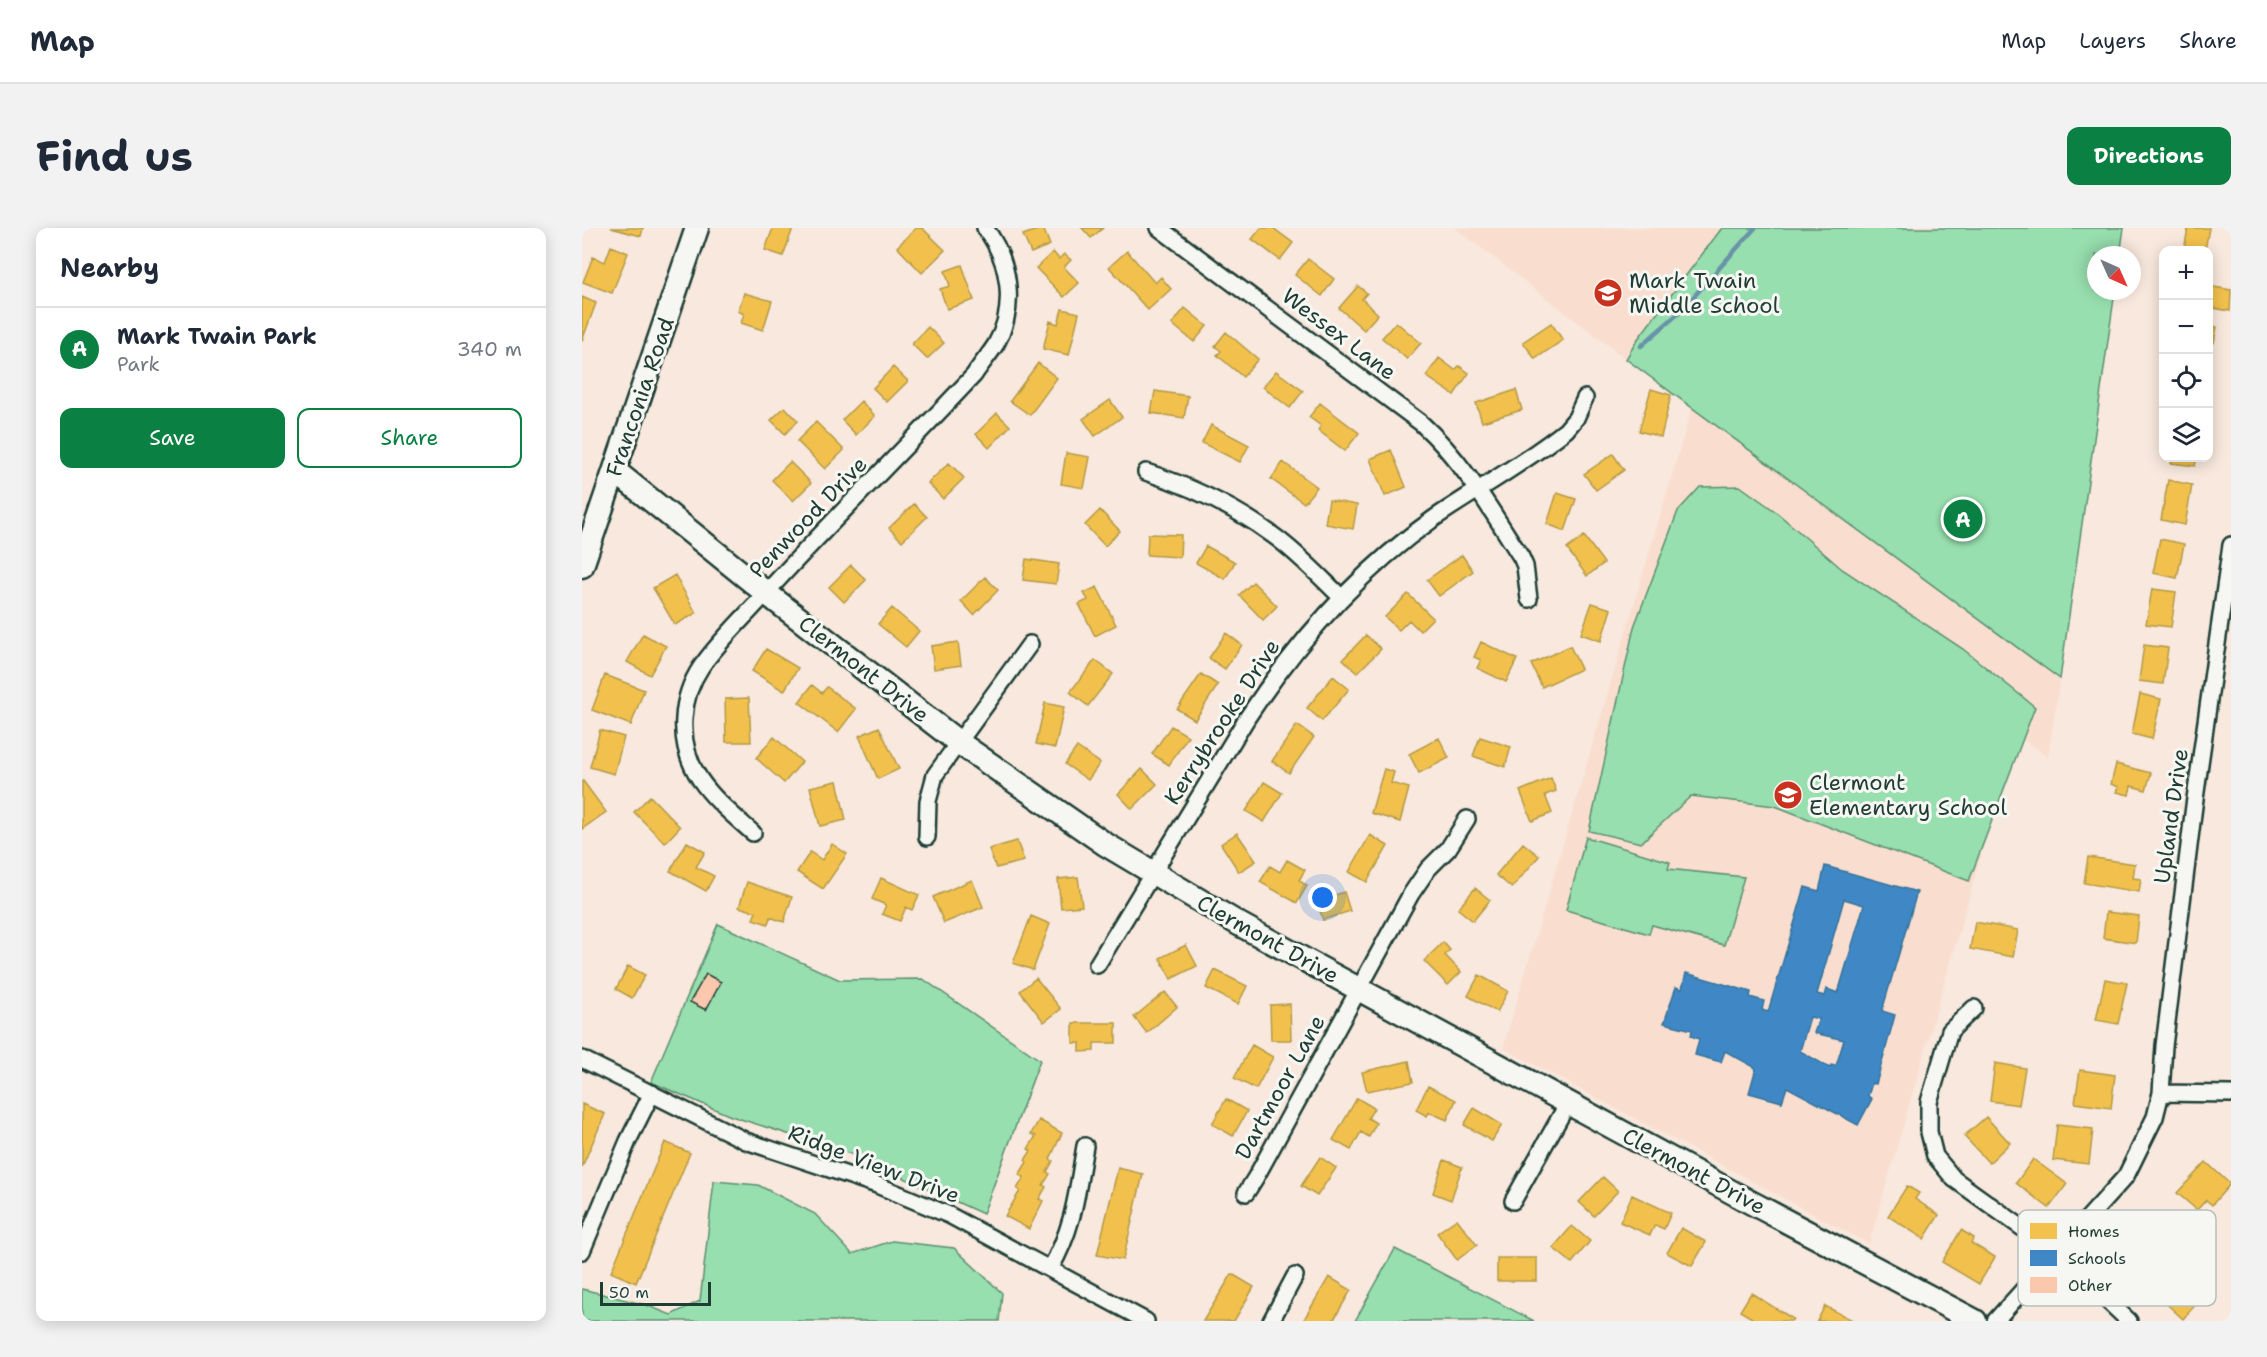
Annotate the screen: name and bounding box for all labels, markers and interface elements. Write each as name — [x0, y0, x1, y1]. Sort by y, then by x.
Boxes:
text: Map — [30, 22, 95, 60]
text: Map — [2001, 27, 2046, 55]
text: Layers — [2079, 27, 2146, 55]
text: Share — [2179, 27, 2237, 55]
button: Directions — [2067, 127, 2231, 185]
text: Find us — [36, 128, 193, 184]
north arrow — [2087, 246, 2141, 300]
map controls — [2159, 246, 2213, 462]
button: + — [2159, 246, 2213, 300]
text: Nearby — [60, 250, 159, 285]
place label: Mark Twain Middle School — [1629, 266, 1780, 320]
school or university icon: Mark Twain Middle School — [1592, 277, 1624, 309]
street label: Wessex Lane — [1276, 281, 1402, 387]
button: − — [2159, 300, 2213, 354]
street label: Franconia Road — [599, 313, 681, 481]
text: Mark Twain Park — [117, 322, 317, 351]
text: A — [72, 336, 87, 362]
text: 340 m — [457, 336, 522, 362]
text: Park — [117, 351, 160, 377]
button: locate — [2159, 354, 2213, 408]
button: Save — [60, 408, 285, 468]
button: Share — [297, 408, 522, 468]
button: layers — [2159, 408, 2213, 462]
street label: Penwood Drive — [743, 450, 873, 584]
pin: A — [1944, 496, 1982, 542]
street label: Clermont Drive — [793, 609, 935, 729]
street label: Kerrybrooke Drive — [1158, 634, 1286, 810]
street label: Upland Drive — [2147, 747, 2195, 885]
place label: Clermont Elementary School — [1809, 768, 2007, 822]
school or university icon: Clermont Elementary School — [1772, 779, 1804, 811]
your location — [1308, 883, 1337, 912]
street label: Clermont Drive — [1192, 888, 1344, 990]
street label: Dartmoor Lane — [1228, 1010, 1332, 1164]
street label: Ridge View Drive — [784, 1118, 964, 1210]
street label: Clermont Drive — [1617, 1121, 1771, 1221]
legend — [2018, 1210, 2216, 1306]
text: Homes — [2068, 1221, 2120, 1242]
text: Schools — [2068, 1248, 2126, 1269]
text: Other — [2068, 1275, 2112, 1296]
scale bar — [600, 1279, 711, 1306]
text: 50 m — [609, 1282, 649, 1303]

